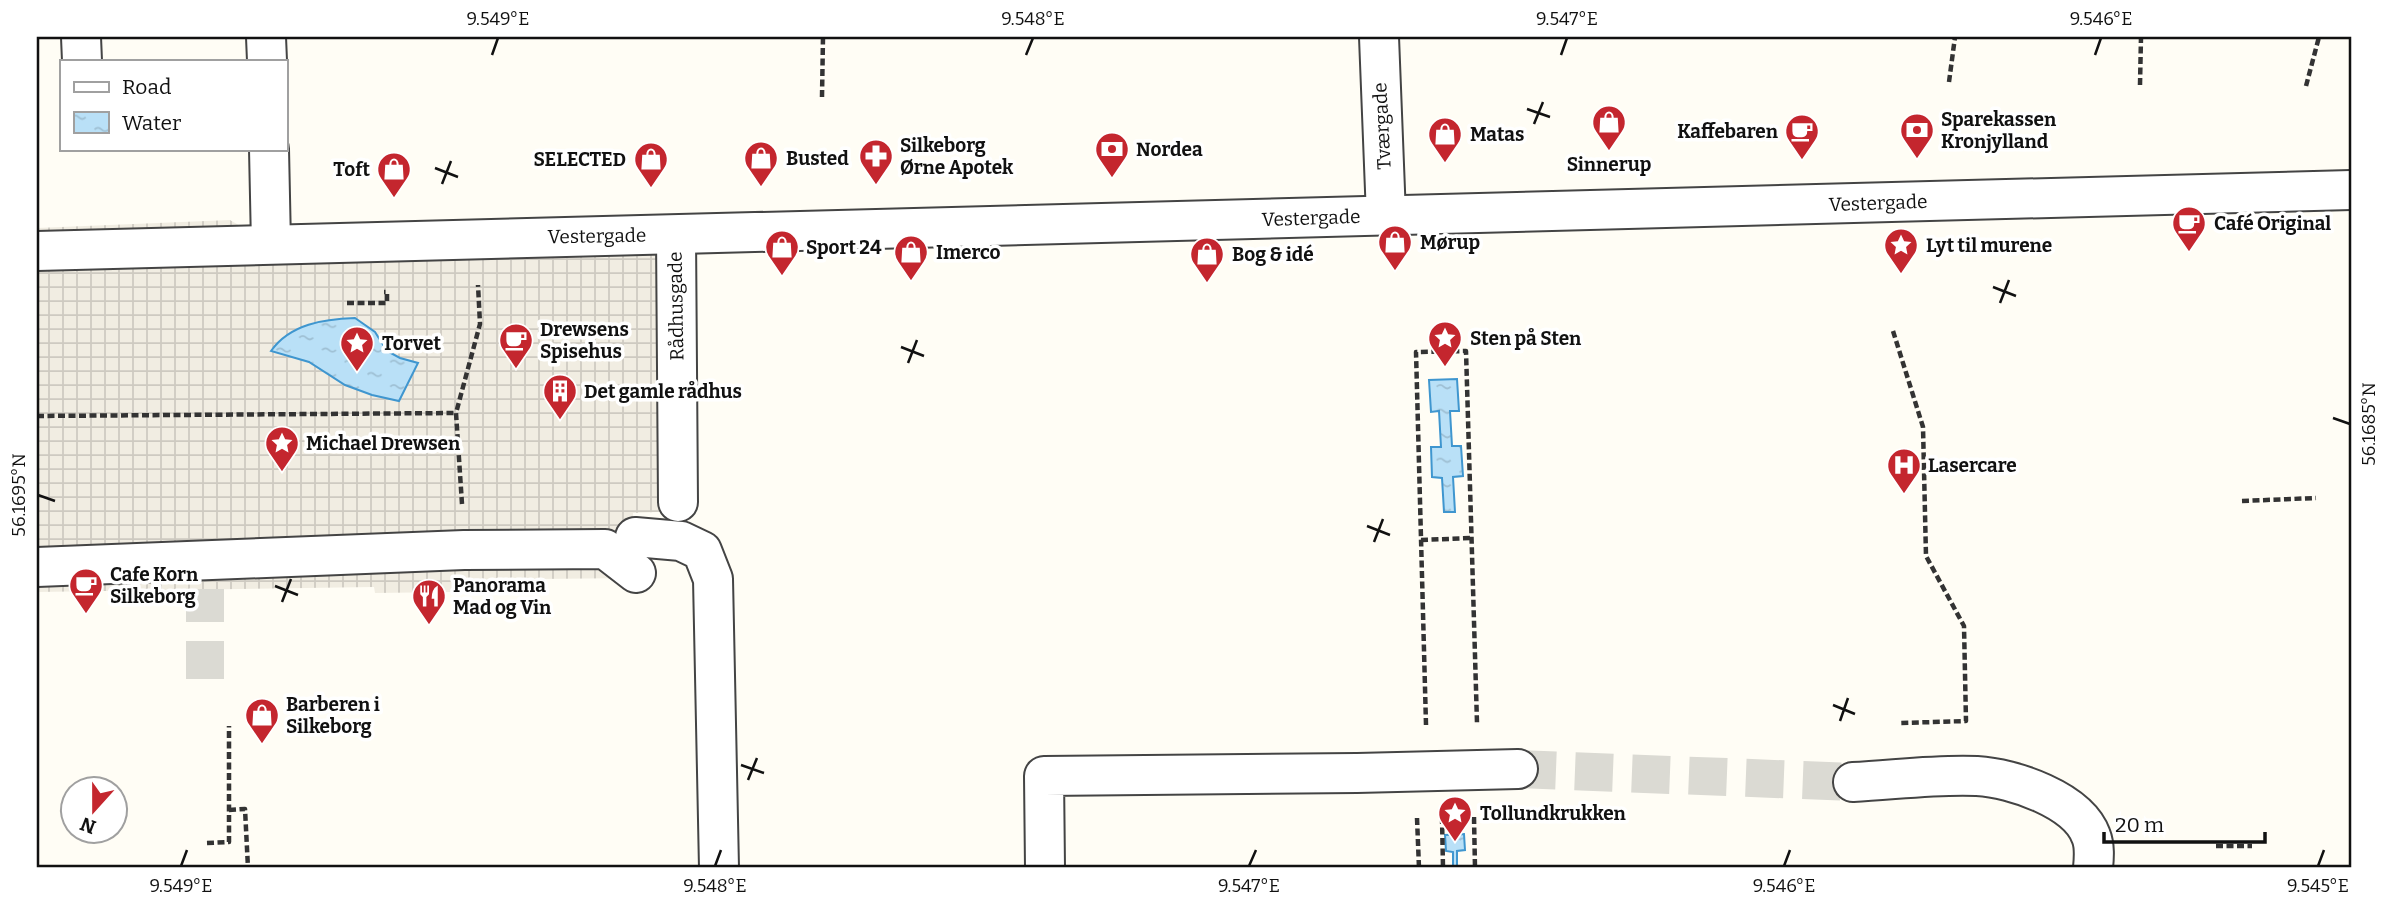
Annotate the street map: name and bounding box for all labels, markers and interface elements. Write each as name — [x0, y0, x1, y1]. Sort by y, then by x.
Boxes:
text: 9.549°E — [467, 8, 529, 30]
text: 9.548°E — [1001, 8, 1065, 30]
text: 9.547°E — [1536, 8, 1598, 30]
text: 9.546°E — [2070, 8, 2132, 30]
legend — [60, 60, 287, 150]
text: Road — [122, 74, 171, 100]
street label: Tværgade — [1368, 82, 1396, 170]
shop icon: Sinnerup — [1590, 103, 1628, 152]
place label: Sparekassen Kronjylland — [1941, 108, 2057, 153]
text: Water — [122, 110, 181, 136]
bank icon: Sparekassen Kronjylland — [1898, 111, 1936, 160]
cafe icon: Kaffebaren — [1783, 112, 1821, 161]
shop icon: Matas — [1426, 115, 1464, 164]
place label: Kaffebaren — [1677, 120, 1779, 143]
place label: Matas — [1470, 123, 1524, 146]
bank icon: Nordea — [1093, 130, 1131, 179]
place label: Silkeborg Ørne Apotek — [900, 134, 1014, 179]
pharmacy icon: Silkeborg Ørne Apotek — [857, 137, 895, 186]
place label: Nordea — [1136, 138, 1203, 161]
shop icon: Busted — [742, 139, 780, 188]
shop icon: SELECTED — [632, 140, 670, 189]
place label: Busted — [786, 147, 849, 170]
place label: SELECTED — [533, 148, 626, 171]
shop icon: Toft — [375, 150, 413, 199]
place label: Sinnerup — [1567, 153, 1651, 176]
place label: Toft — [333, 158, 370, 181]
street label: Vestergade — [1828, 190, 1928, 216]
cafe icon: Café Original — [2170, 204, 2208, 253]
street label: Vestergade — [1261, 205, 1361, 231]
place label: Café Original — [2214, 212, 2331, 235]
shop icon: Mørup — [1376, 223, 1414, 272]
street label: Vestergade — [547, 224, 647, 248]
place icon: Lyt til murene — [1882, 226, 1920, 275]
shop icon: Sport 24 — [763, 228, 801, 277]
place label: Mørup — [1420, 231, 1480, 254]
shop icon: Imerco — [892, 233, 930, 282]
place label: Lyt til murene — [1926, 234, 2052, 257]
shop icon: Bog & idé — [1188, 235, 1226, 284]
place label: Sport 24 — [806, 236, 882, 259]
place label: Imerco — [936, 241, 1001, 264]
place label: Bog & idé — [1232, 243, 1314, 266]
street label: Rådhusgade — [664, 251, 688, 361]
place label: Drewsens Spisehus — [540, 318, 629, 363]
place icon: Sten på Sten — [1426, 319, 1464, 368]
cafe icon: Drewsens Spisehus — [497, 321, 535, 370]
place icon: Torvet — [338, 324, 376, 373]
place label: Sten på Sten — [1470, 327, 1582, 350]
place label: Torvet — [382, 332, 442, 355]
building icon: Det gamle rådhus — [541, 372, 579, 421]
place label: Det gamle rådhus — [584, 380, 742, 403]
text: 56.1685°N — [2358, 382, 2380, 466]
place icon: Michael Drewsen — [263, 424, 301, 473]
place label: Michael Drewsen — [306, 432, 461, 455]
hospital icon: Lasercare — [1885, 446, 1923, 495]
text: 56.1695°N — [8, 453, 30, 537]
place label: Lasercare — [1928, 454, 2017, 477]
place label: Cafe Korn Silkeborg — [110, 563, 199, 608]
cafe icon: Cafe Korn Silkeborg — [67, 566, 105, 615]
place label: Panorama Mad og Vin — [453, 574, 552, 619]
restaurant icon: Panorama Mad og Vin — [410, 577, 448, 626]
place label: Barberen i Silkeborg — [286, 693, 380, 738]
shop icon: Barberen i Silkeborg — [243, 696, 281, 745]
north arrow — [60, 776, 130, 846]
place icon: Tollundkrukken — [1436, 794, 1474, 843]
scale bar — [2104, 800, 2266, 844]
place label: Tollundkrukken — [1480, 802, 1627, 825]
text: N — [77, 812, 99, 839]
text: 20 m — [2115, 812, 2164, 838]
text: 9.549°E — [150, 875, 212, 897]
text: 9.548°E — [683, 875, 747, 897]
text: 9.547°E — [1218, 875, 1280, 897]
text: 9.546°E — [1753, 875, 1815, 897]
text: 9.545°E — [2287, 875, 2349, 897]

